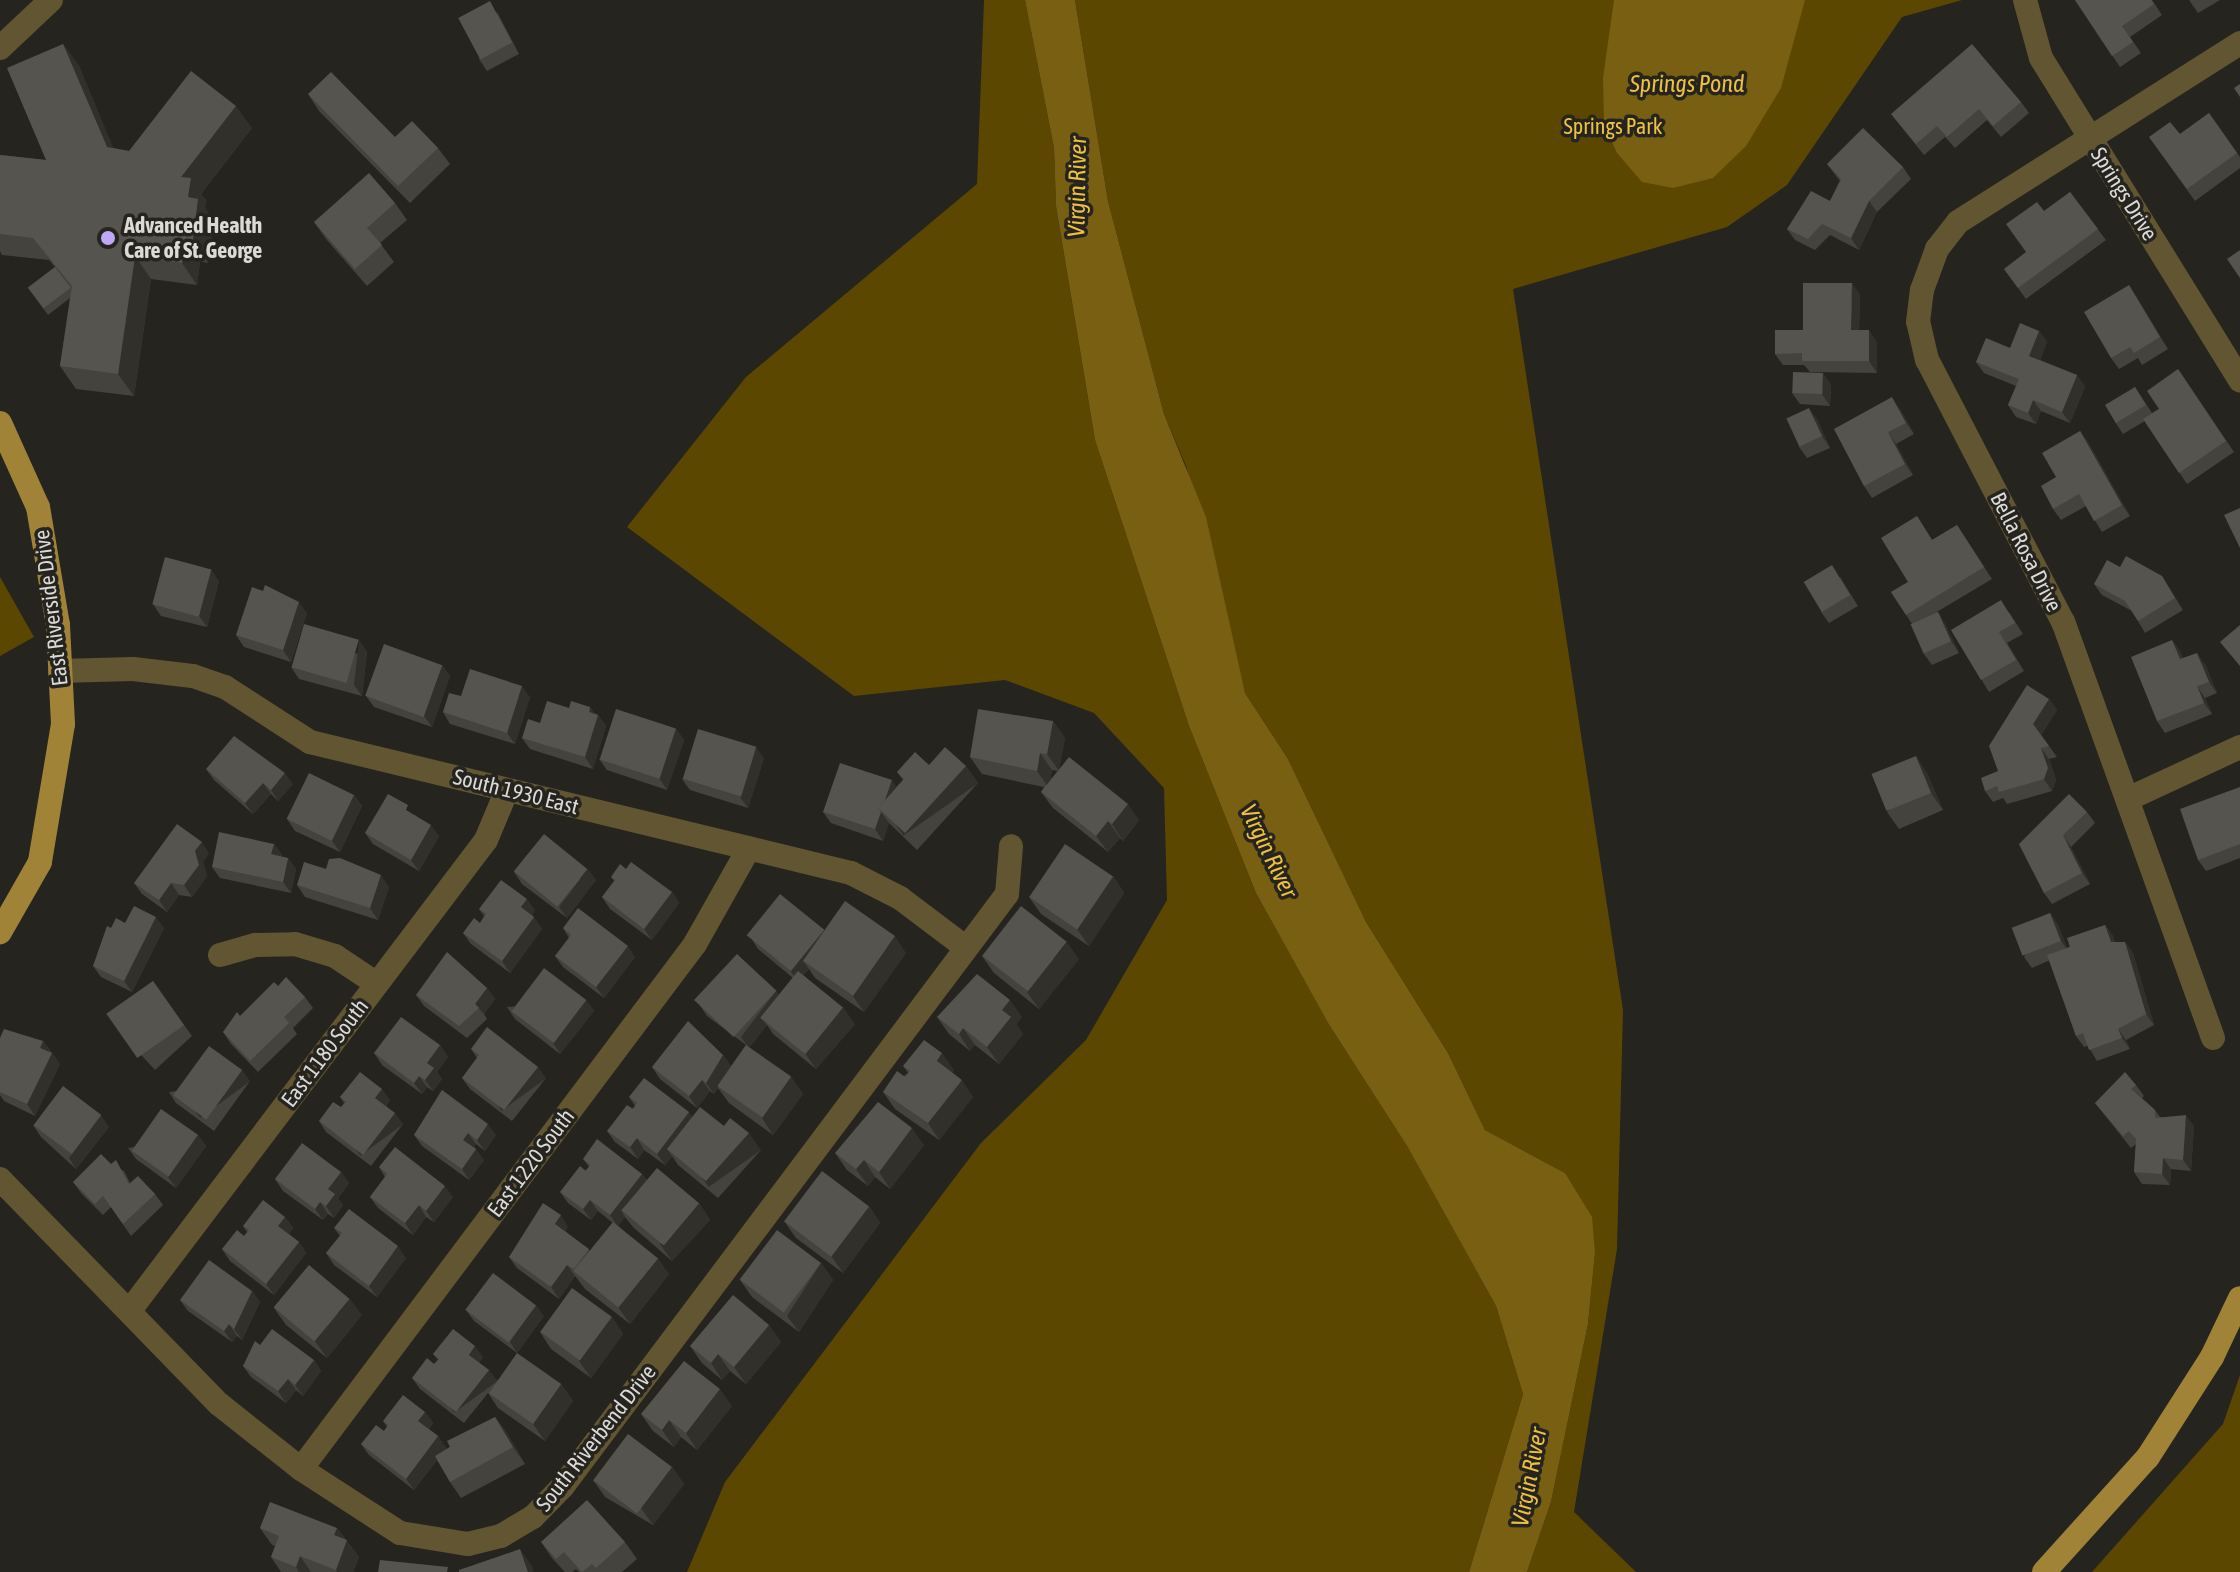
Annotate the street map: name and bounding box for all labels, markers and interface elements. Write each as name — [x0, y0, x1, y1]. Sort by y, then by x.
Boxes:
water label: Springs Pond — [1630, 70, 1744, 98]
park label: Springs Park — [1564, 114, 1662, 140]
water label: Virgin River — [1062, 136, 1092, 238]
street label: Springs Drive — [2085, 143, 2163, 245]
place label: Advanced Health Care of St. George — [124, 212, 262, 264]
marker: Advanced Health Care of St. George — [99, 229, 117, 247]
street label: Bella Rosa Drive — [1985, 488, 2067, 616]
street label: East Riverside Drive — [28, 528, 74, 688]
street label: South 1930 East — [451, 764, 581, 820]
water label: Virgin River — [1234, 800, 1304, 902]
street label: East 1180 South — [276, 994, 374, 1112]
street label: East 1220 South — [482, 1104, 580, 1222]
street label: South Riverbend Drive — [531, 1359, 661, 1517]
water label: Virgin River — [1505, 1425, 1553, 1529]

